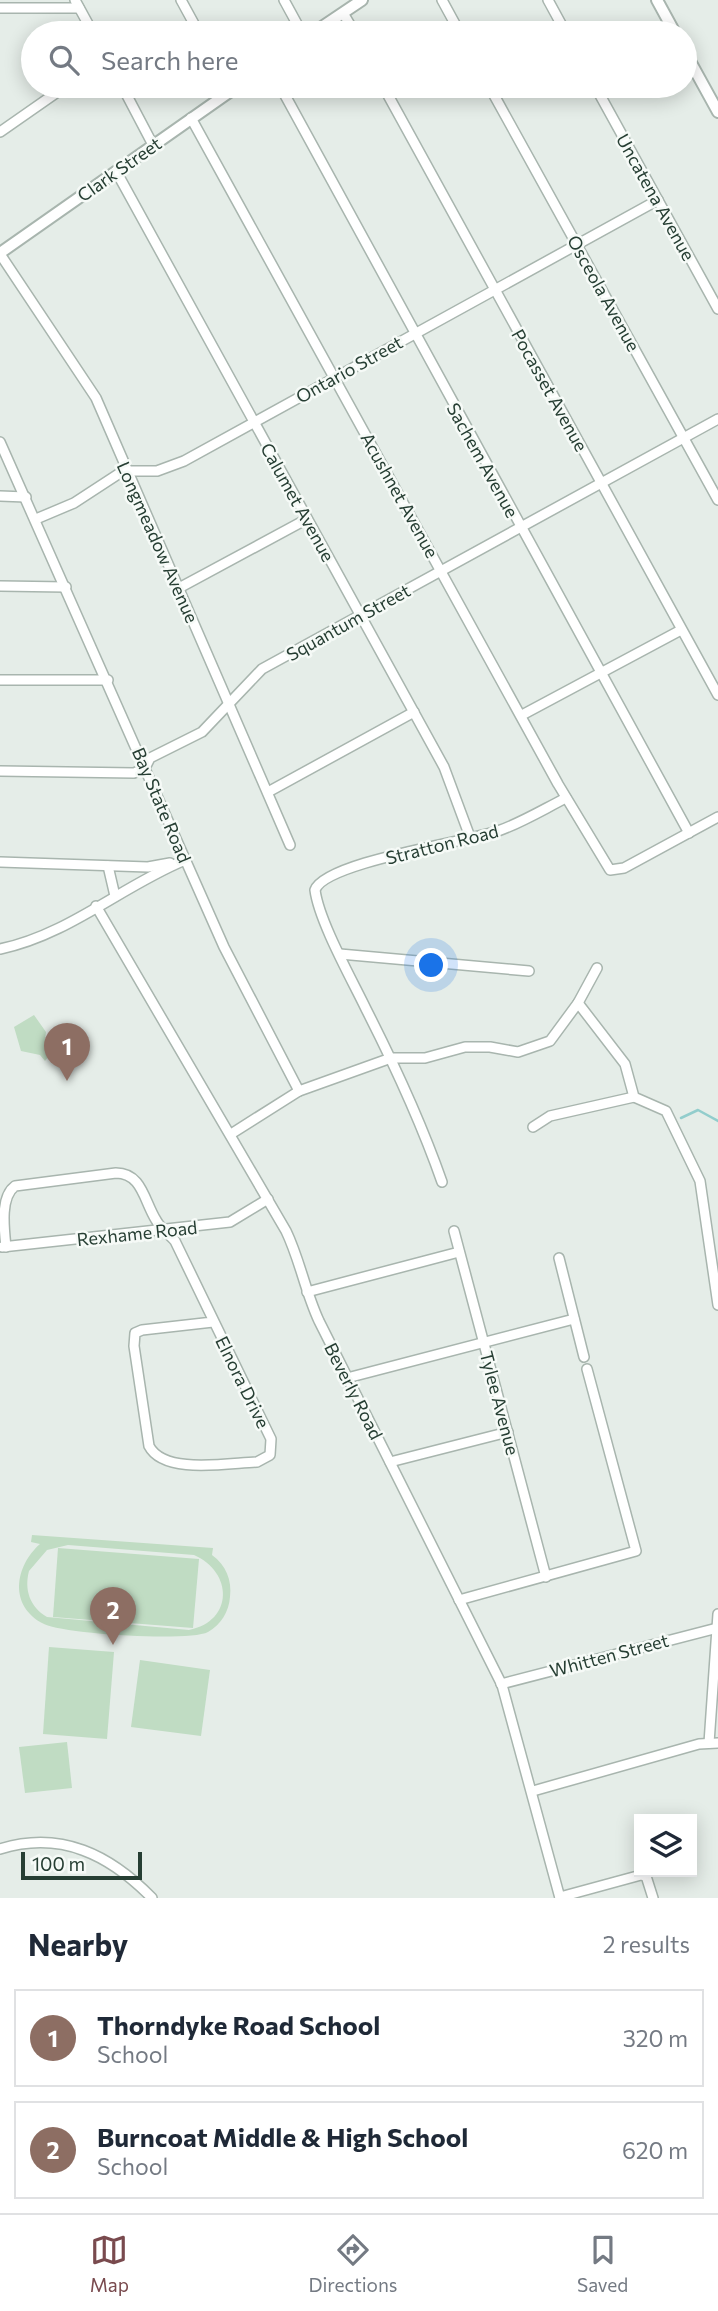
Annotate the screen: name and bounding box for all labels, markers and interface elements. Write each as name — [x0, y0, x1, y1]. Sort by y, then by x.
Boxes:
search box — [21, 21, 697, 98]
icon: search — [45, 41, 83, 79]
text: Search here — [101, 44, 239, 75]
street label: Uncatena Avenue — [612, 130, 700, 264]
street label: Clark Street — [73, 132, 165, 206]
street label: Osceola Avenue — [563, 231, 645, 355]
street label: Pocasset Avenue — [507, 325, 593, 455]
street label: Ontario Street — [292, 331, 406, 407]
street label: Sachem Avenue — [442, 399, 524, 521]
street label: Acushnet Avenue — [356, 428, 444, 562]
street label: Calumet Avenue — [256, 439, 340, 565]
street label: Longmeadow Avenue — [112, 458, 204, 626]
street label: Squantum Street — [282, 579, 414, 665]
street label: Bay State Road — [128, 744, 196, 866]
street label: Stratton Road — [383, 819, 501, 869]
your location — [414, 948, 448, 982]
pin: 1 — [44, 1023, 90, 1081]
street label: Rexhame Road — [76, 1216, 198, 1250]
street label: Elnora Drive — [211, 1332, 275, 1432]
street label: Beverly Road — [320, 1339, 388, 1443]
street label: Tylee Avenue — [476, 1349, 524, 1457]
pin: 2 — [90, 1587, 136, 1645]
street label: Whitten Street — [547, 1629, 671, 1681]
map controls — [634, 1814, 697, 1877]
button: layers — [634, 1814, 697, 1877]
scale bar — [21, 1849, 142, 1881]
text: 100 m — [32, 1852, 85, 1875]
text: Nearby — [28, 1925, 128, 1962]
text: 2 results — [603, 1930, 690, 1958]
text: Thorndyke Road School — [97, 2009, 380, 2040]
text: 1 — [48, 2024, 58, 2052]
text: 320 m — [623, 2024, 688, 2052]
text: School — [97, 2040, 168, 2068]
text: Burncoat Middle & High School — [97, 2121, 468, 2152]
text: 2 — [46, 2136, 60, 2164]
text: 620 m — [622, 2136, 688, 2164]
text: School — [97, 2152, 168, 2180]
tab: Map — [90, 2231, 129, 2296]
tab: Directions — [308, 2231, 398, 2296]
tab: Saved — [577, 2231, 628, 2296]

